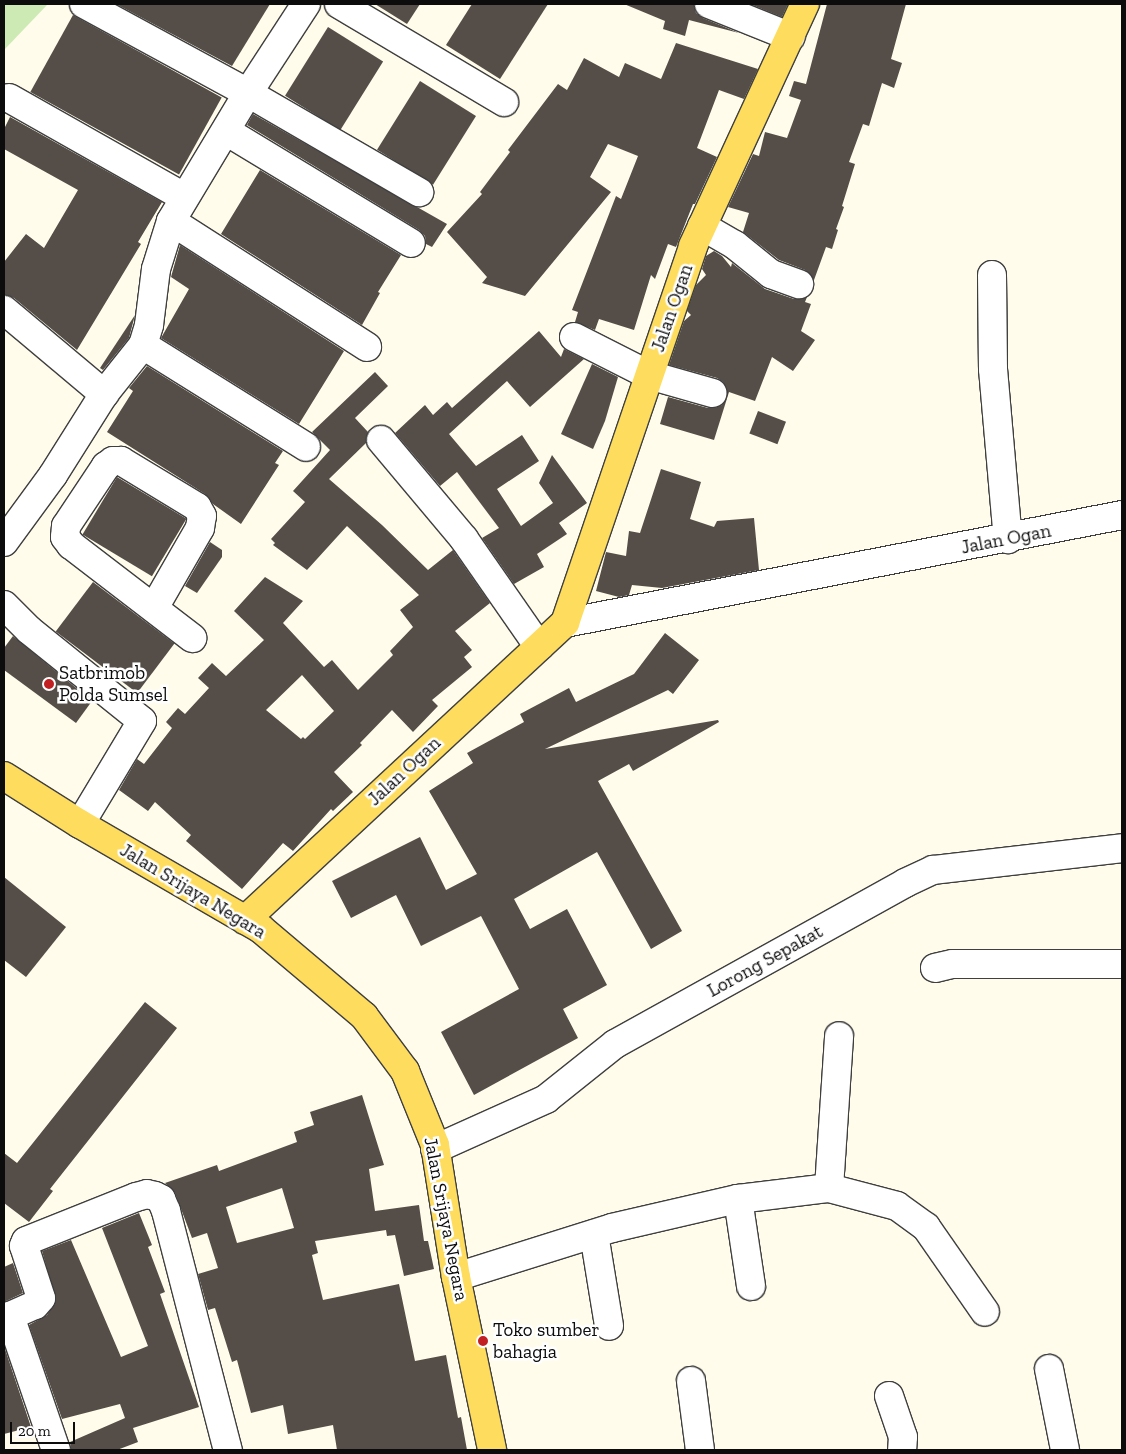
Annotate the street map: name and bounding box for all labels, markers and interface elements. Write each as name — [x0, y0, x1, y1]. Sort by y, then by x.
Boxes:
street label: Jalan Ogan — [646, 261, 698, 355]
street label: Jalan Ogan — [959, 519, 1053, 559]
place label: Satbrimob Polda Sumsel — [59, 662, 168, 706]
marker: Satbrimob Polda Sumsel — [43, 678, 55, 690]
street label: Jalan Ogan — [363, 732, 445, 810]
street label: Jalan Srijaya Negara — [116, 838, 270, 944]
street label: Lorong Sepakat — [703, 920, 827, 1002]
street label: Jalan Srijaya Negara — [419, 1135, 473, 1303]
place label: Toko sumber bahagia — [493, 1319, 599, 1363]
marker: Toko sumber bahagia — [477, 1335, 489, 1347]
scale bar — [12, 1412, 78, 1444]
text: 20 m — [18, 1422, 51, 1440]

